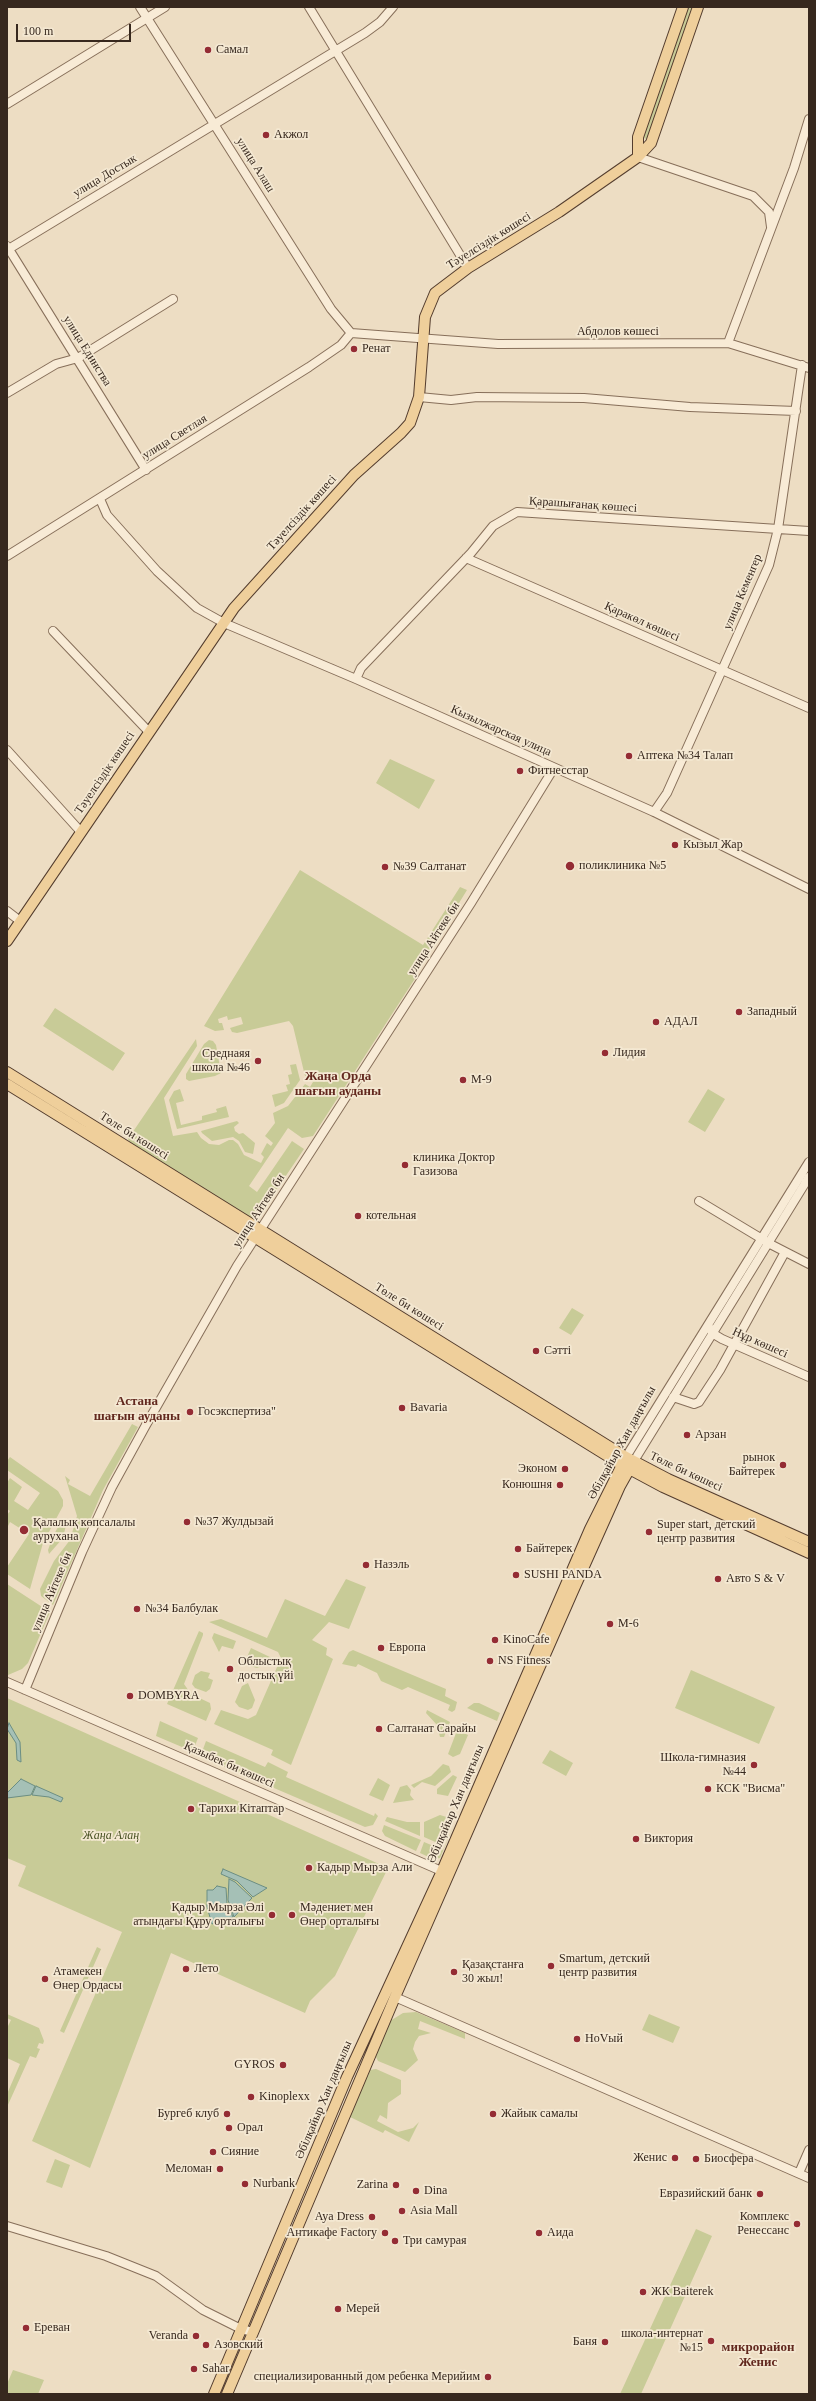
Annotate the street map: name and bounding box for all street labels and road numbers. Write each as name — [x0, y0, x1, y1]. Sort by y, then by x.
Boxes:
street label: улица Алаш — [233, 135, 277, 195]
street label: улица Достык — [71, 151, 139, 201]
street label: Тәуелсіздік көшесі — [444, 209, 534, 273]
street label: улица Единства — [60, 313, 114, 389]
street label: Абдолов көшесі — [577, 325, 659, 339]
street label: улица Светлая — [140, 411, 210, 463]
street label: Тәуелсіздік көшесі — [264, 472, 340, 554]
street label: Қарашығанақ көшесі — [529, 494, 637, 516]
street label: улица Кеменгер — [721, 552, 765, 632]
street label: Қаракөл көшесі — [602, 599, 682, 645]
street label: Кызылжарская улица — [448, 702, 554, 760]
street label: Тәуелсіздік көшесі — [72, 729, 138, 817]
street label: улица Айтеке би — [405, 900, 463, 978]
street label: Төле би көшесі — [97, 1109, 171, 1163]
street label: улица Айтеке би — [230, 1172, 288, 1250]
street label: Төле би көшесі — [372, 1280, 446, 1334]
street label: Нұр көшесі — [730, 1324, 790, 1362]
street label: Әбілқайыр Хан даңғылы — [585, 1384, 659, 1502]
street label: Төле би көшесі — [647, 1449, 725, 1495]
street label: улица Айтеке би — [29, 1550, 75, 1634]
street label: Қазыбек би көшесі — [182, 1739, 276, 1791]
street label: Әбілқайыр Хан даңғылы — [425, 1743, 487, 1865]
street label: Әбілқайыр Хан даңғылы — [293, 2039, 355, 2161]

